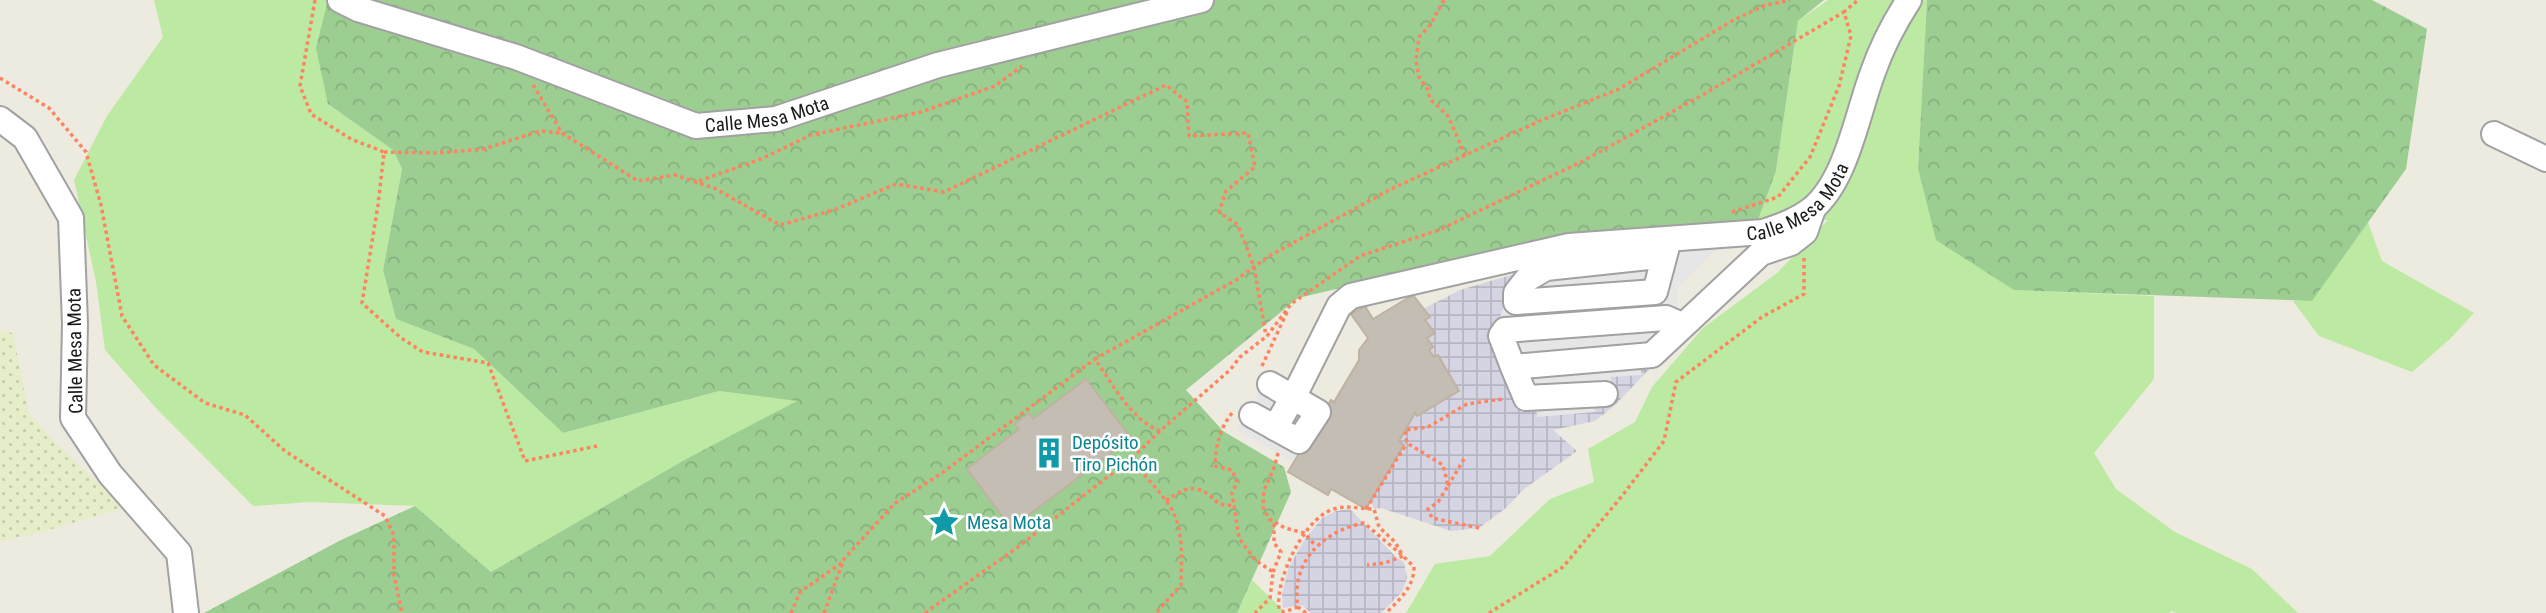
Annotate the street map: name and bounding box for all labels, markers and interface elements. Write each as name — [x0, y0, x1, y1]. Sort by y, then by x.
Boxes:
street label: Calle Mesa Mota — [704, 91, 831, 137]
street label: Calle Mesa Mota — [1746, 159, 1853, 245]
street label: Calle Mesa Mota — [62, 288, 88, 414]
place label: Depósito Tiro Pichón — [1072, 431, 1157, 476]
building icon: Depósito Tiro Pichón — [1032, 436, 1066, 470]
place icon: Mesa Mota — [927, 505, 961, 539]
place label: Mesa Mota — [967, 511, 1051, 534]

